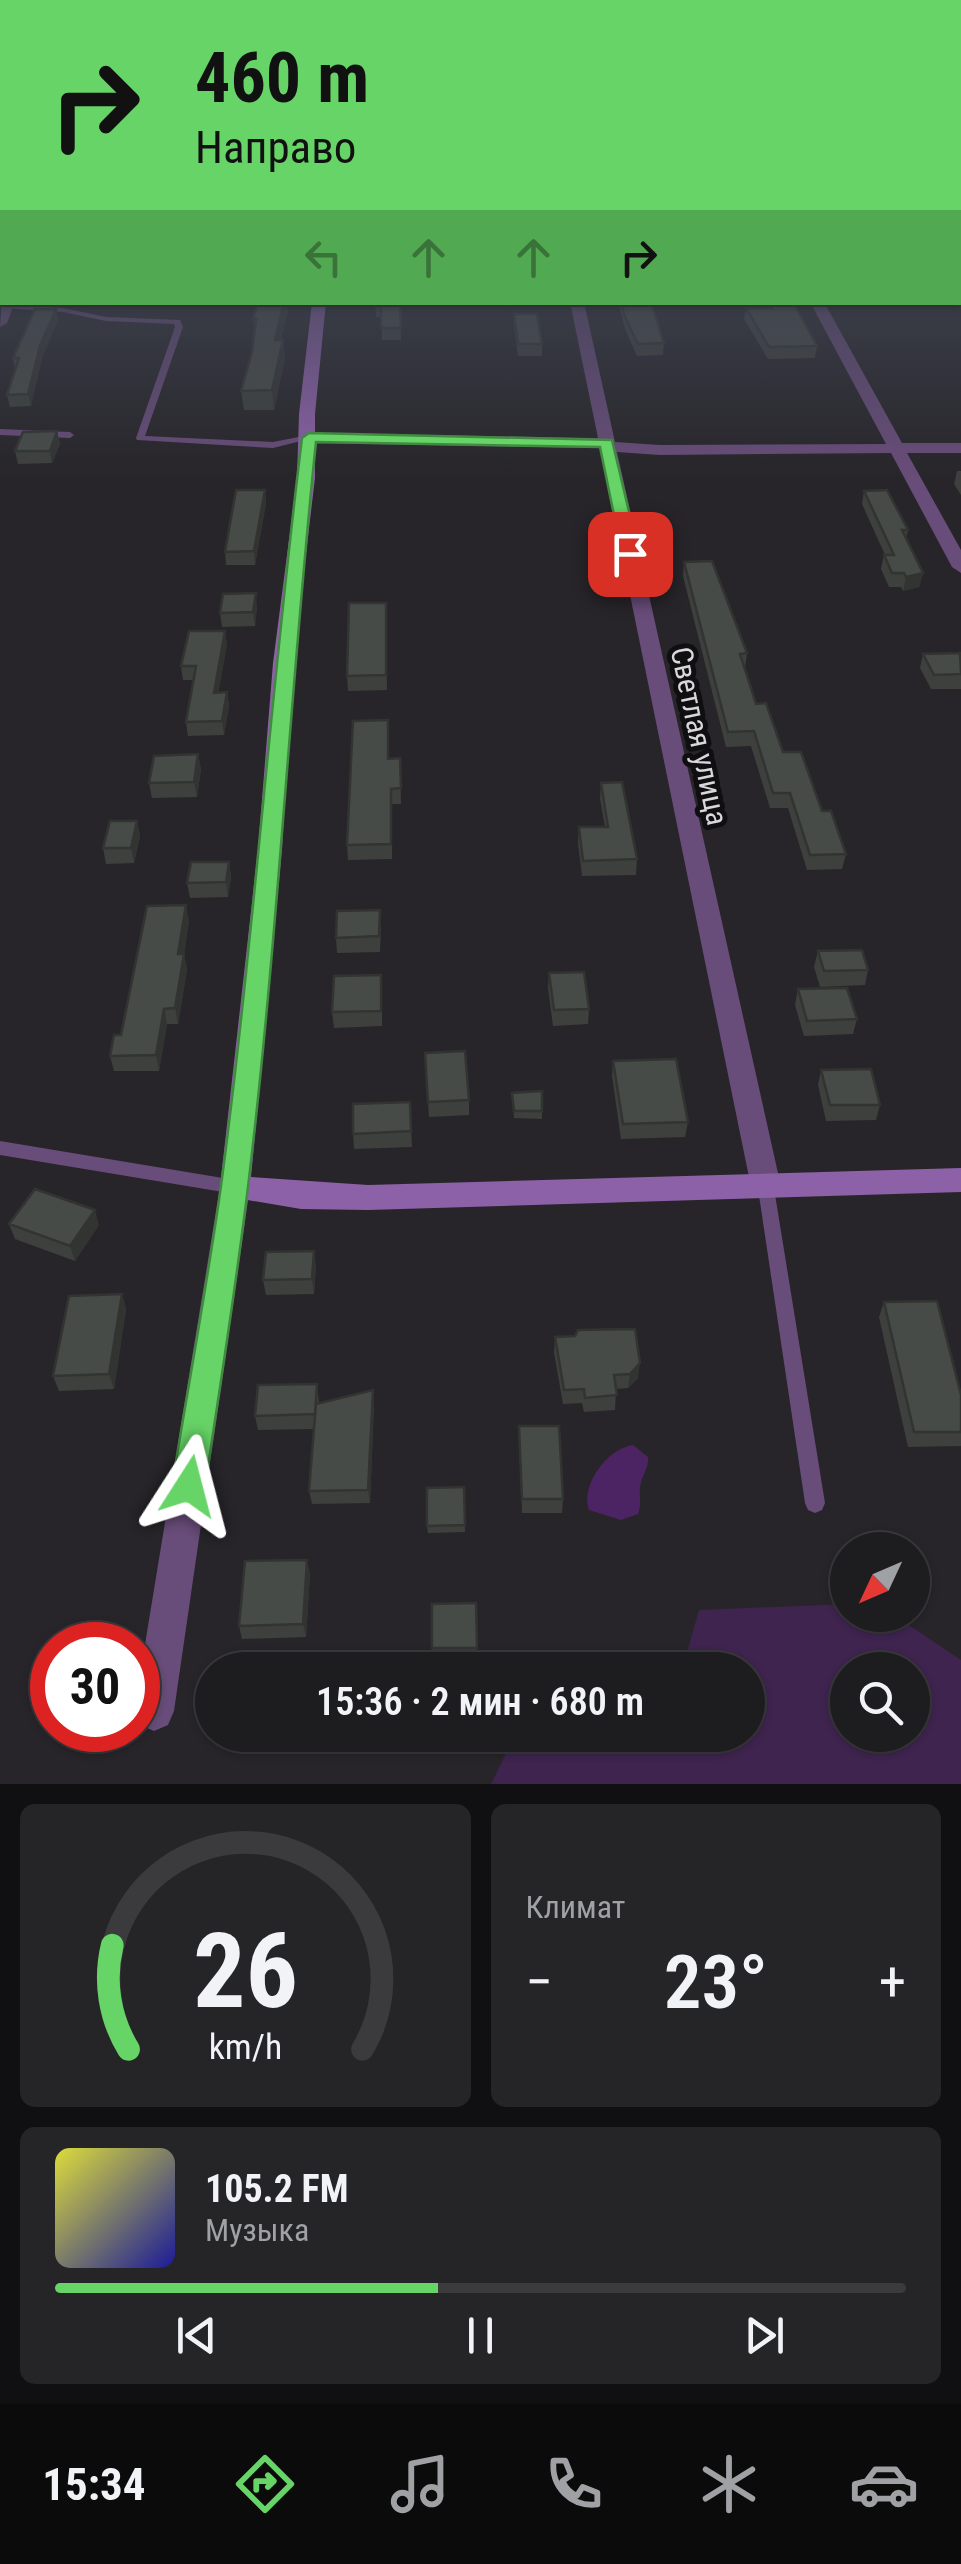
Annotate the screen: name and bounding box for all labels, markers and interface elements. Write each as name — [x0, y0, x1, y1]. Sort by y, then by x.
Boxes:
text: 460 m — [195, 37, 369, 119]
icon: right — [30, 40, 160, 170]
text: Направо — [195, 121, 356, 174]
icon: left — [296, 230, 351, 285]
icon: ahead — [401, 230, 456, 285]
icon: ahead — [506, 230, 561, 285]
icon: right — [611, 230, 666, 285]
pin — [588, 512, 673, 597]
icon: arrive — [603, 527, 658, 582]
street label: Светлая улица — [664, 644, 735, 828]
position arrow — [137, 1434, 241, 1538]
north arrow — [830, 1532, 930, 1632]
map controls — [830, 1532, 930, 1752]
speed limit sign: 30 — [30, 1622, 160, 1752]
button: search — [830, 1652, 930, 1752]
text: 15:36 · 2 мин · 680 m — [316, 1680, 644, 1724]
text: Климат — [526, 1888, 625, 1926]
text: 26 — [193, 1911, 298, 2032]
text: 23° — [664, 1938, 768, 2026]
text: − — [526, 1950, 553, 2014]
text: + — [879, 1950, 906, 2014]
text: km/h — [208, 2026, 282, 2068]
text: 105.2 FM — [205, 2167, 349, 2211]
text: Музыка — [205, 2211, 309, 2249]
icon: previous — [169, 2308, 224, 2363]
icon: pause — [453, 2308, 508, 2363]
icon: next — [737, 2308, 792, 2363]
icon: directions — [230, 2449, 300, 2519]
icon: music — [385, 2449, 455, 2519]
icon: phone — [539, 2449, 609, 2519]
icon: climate — [694, 2449, 764, 2519]
icon: car — [849, 2449, 919, 2519]
text: 15:34 — [42, 2458, 146, 2511]

